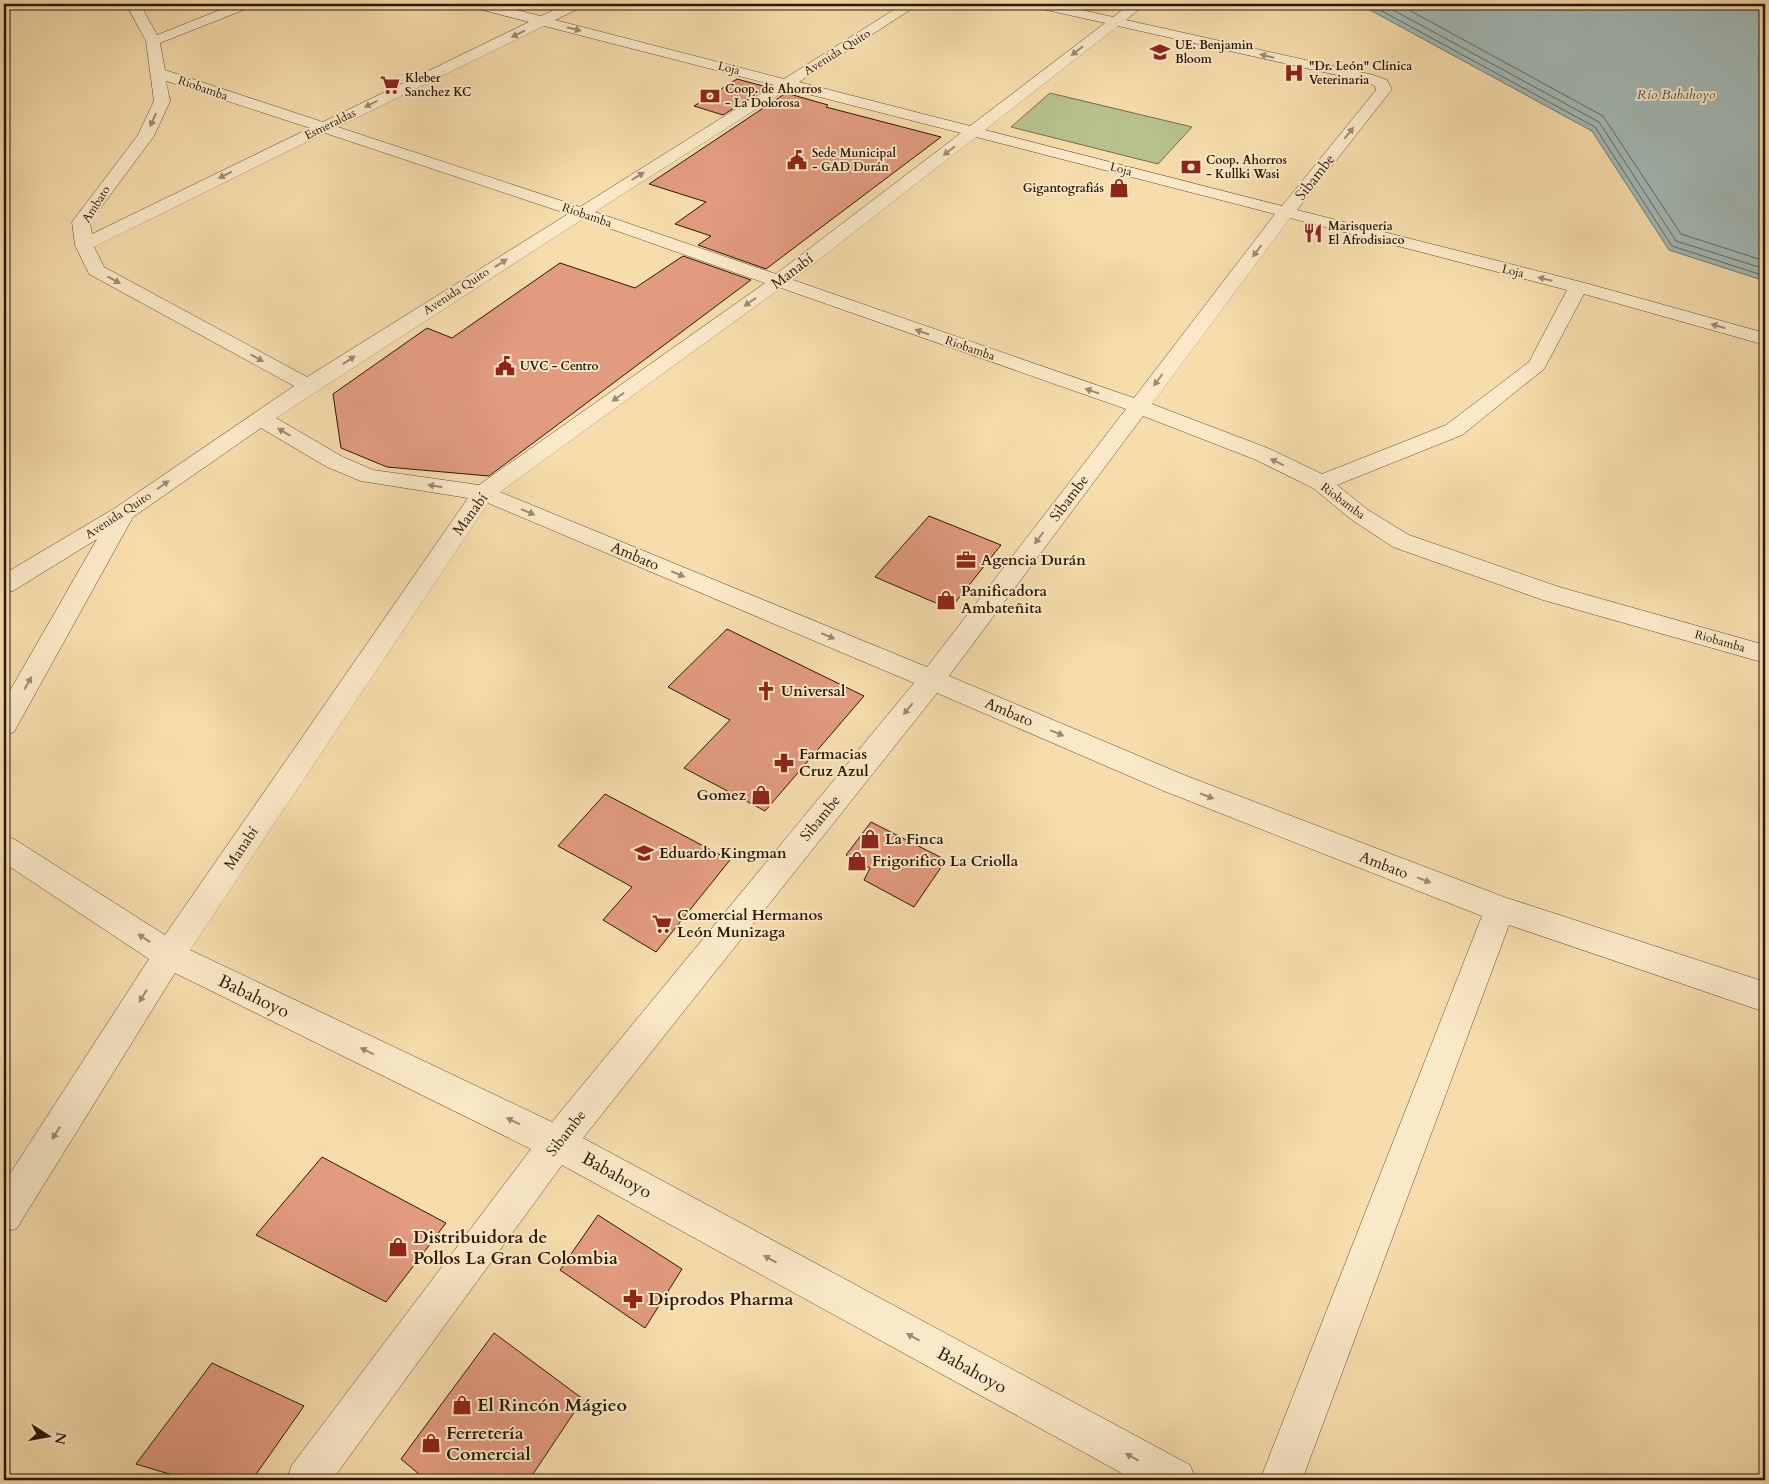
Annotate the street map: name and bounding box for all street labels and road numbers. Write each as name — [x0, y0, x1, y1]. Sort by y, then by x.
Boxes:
street label: Avenida Quito — [801, 25, 874, 79]
street label: Loja — [716, 58, 743, 79]
street label: Riobamba — [176, 72, 231, 104]
street label: Esmeraldas — [302, 105, 358, 143]
street label: Sibambe — [1291, 149, 1340, 204]
street label: Loja — [1108, 158, 1135, 180]
street label: Ambato — [78, 182, 114, 225]
street label: Riobamba — [560, 199, 615, 231]
street label: Manabí — [767, 249, 817, 293]
street label: Loja — [1500, 261, 1527, 282]
street label: Avenida Quito — [420, 263, 493, 318]
street label: Riobamba — [943, 332, 998, 364]
street label: Sibambe — [1045, 470, 1093, 526]
street label: Riobamba — [1318, 479, 1369, 523]
street label: Avenida Quito — [82, 487, 155, 542]
street label: Manabí — [448, 489, 492, 539]
street label: Ambato — [608, 537, 662, 575]
street label: Riobamba — [1693, 626, 1748, 656]
street label: Ambato — [982, 693, 1036, 731]
street label: Sibambe — [795, 791, 845, 845]
street label: Manabí — [219, 823, 263, 873]
street label: Ambato — [1357, 847, 1411, 883]
street label: Babahoyo — [214, 968, 294, 1025]
street label: Sibambe — [542, 1105, 591, 1160]
street label: Babahoyo — [577, 1146, 656, 1205]
street label: Babahoyo — [932, 1341, 1011, 1400]

